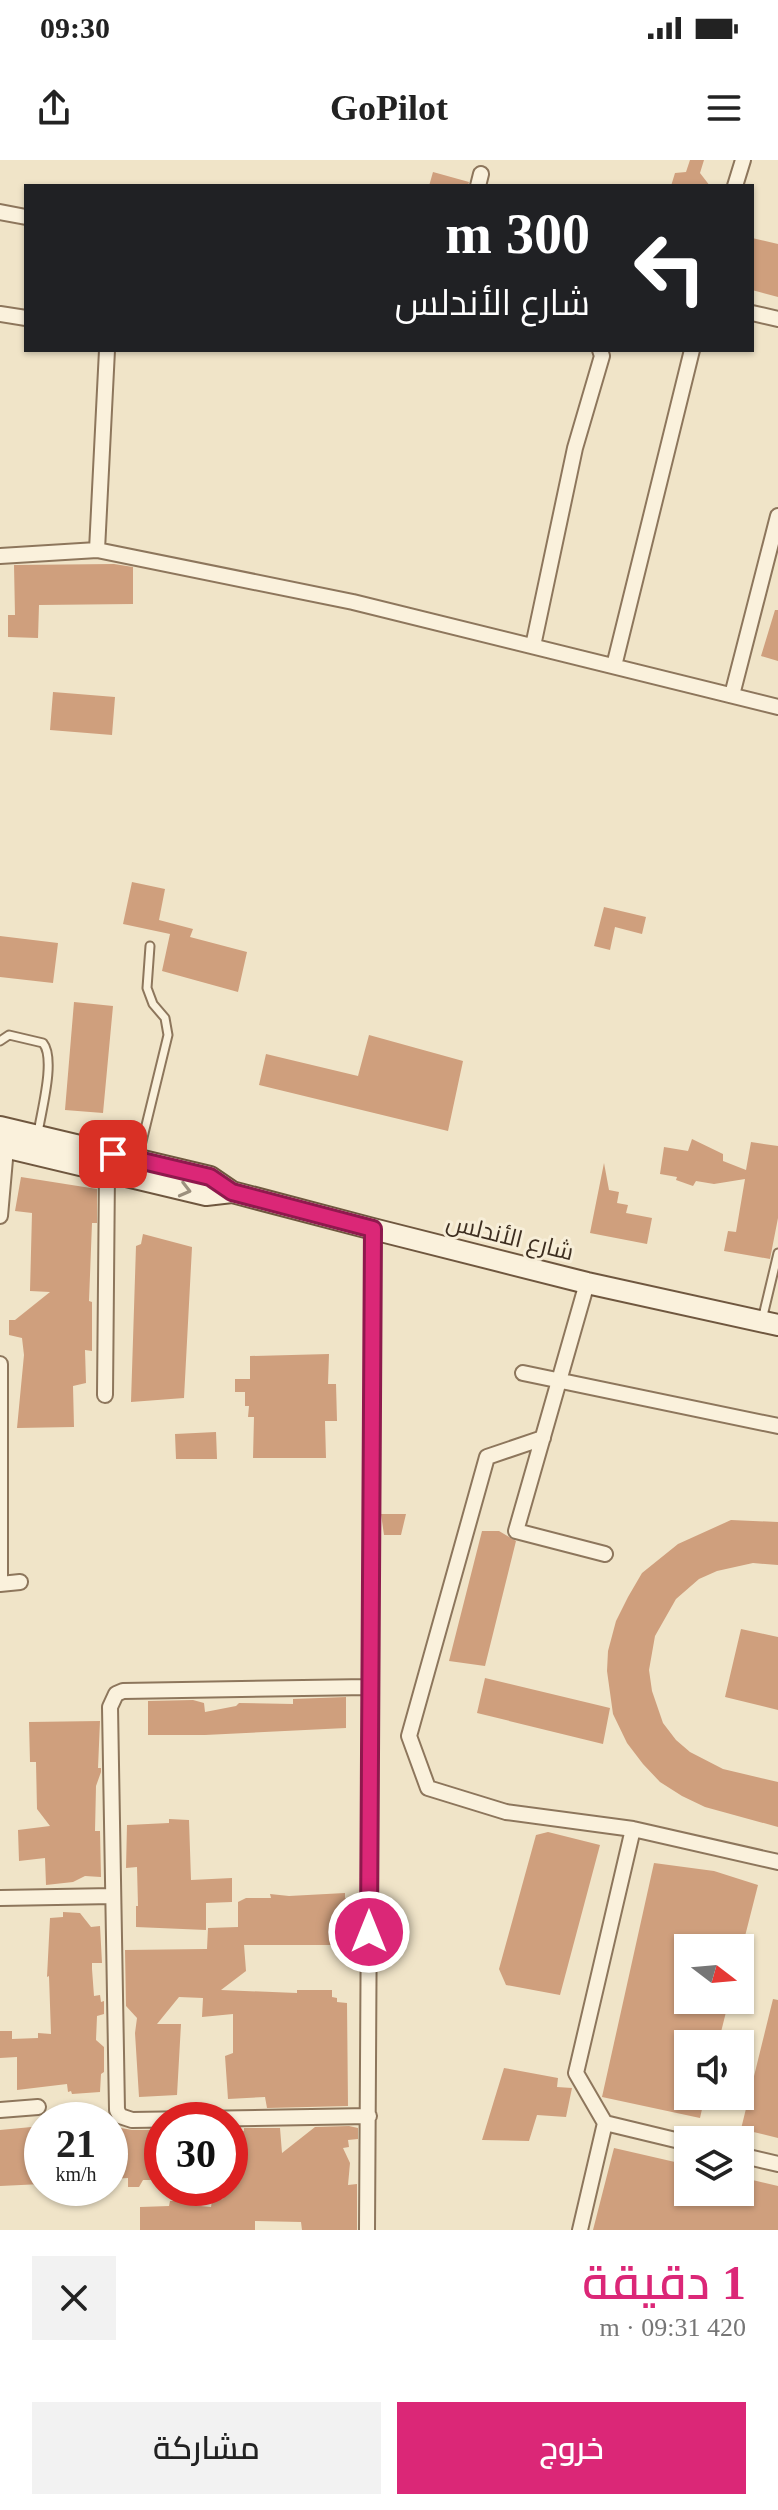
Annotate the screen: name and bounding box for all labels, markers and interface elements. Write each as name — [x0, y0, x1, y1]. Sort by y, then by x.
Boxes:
text: 09:30 — [40, 11, 110, 44]
icon: share — [32, 86, 76, 130]
icon: menu — [702, 86, 746, 130]
text: GoPilot — [330, 88, 448, 128]
text: 300 m — [445, 203, 590, 265]
icon: left — [618, 216, 722, 320]
text: شارع الأندلس — [395, 283, 590, 323]
pin — [79, 1120, 147, 1188]
icon: arrive — [91, 1132, 135, 1176]
one-way arrow — [177, 1181, 191, 1198]
street label: شارع الأندلس — [443, 1209, 576, 1268]
position arrow — [327, 1890, 411, 1974]
north arrow — [674, 1934, 754, 2014]
map controls — [674, 1934, 754, 2206]
button: sound — [674, 2030, 754, 2110]
speed limit sign: 30 — [144, 2102, 248, 2206]
text: 21 — [56, 2121, 96, 2166]
button: layers — [674, 2126, 754, 2206]
text: km/h — [55, 2163, 97, 2185]
button: close — [32, 2256, 116, 2340]
text: 1 دقيقة — [582, 2256, 746, 2309]
text: 420 m · 09:31 — [599, 2313, 746, 2342]
button: مشاركة — [32, 2402, 381, 2494]
button: خروج — [397, 2402, 746, 2494]

